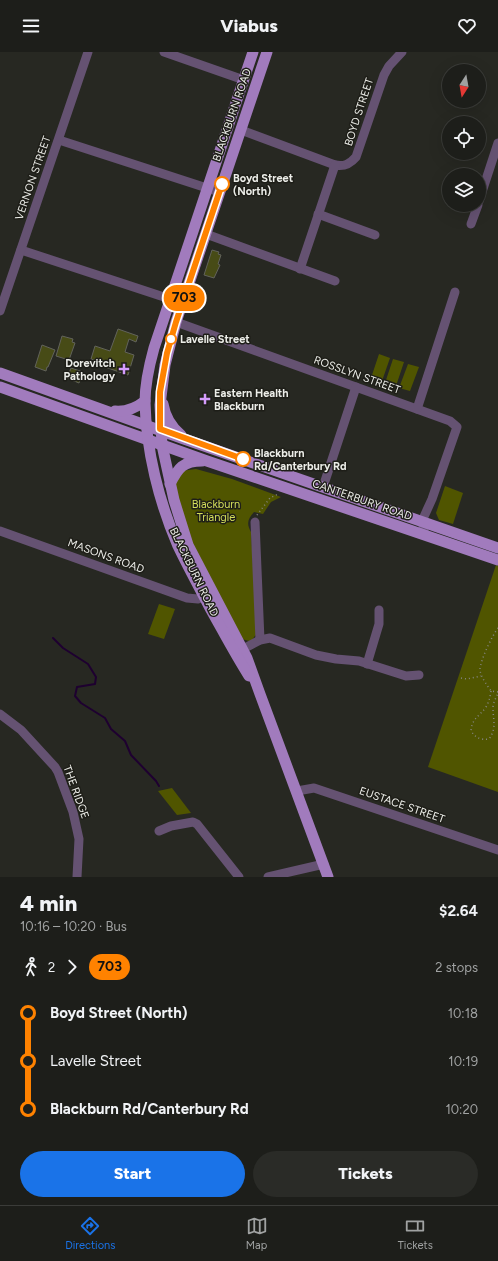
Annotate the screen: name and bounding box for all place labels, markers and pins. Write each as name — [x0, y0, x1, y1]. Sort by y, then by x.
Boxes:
place label: Boyd Street (North) — [233, 172, 294, 198]
marker: Boyd Street (North) — [214, 176, 230, 192]
marker: Lavelle Street — [165, 333, 177, 345]
place label: Lavelle Street — [180, 333, 250, 346]
place label: Dorevitch Pathology — [63, 357, 116, 383]
marker: Dorevitch Pathology — [118, 363, 130, 375]
place label: Eastern Health Blackburn — [214, 387, 289, 413]
marker: Eastern Health Blackburn — [199, 393, 211, 405]
place label: Blackburn Rd/Canterbury Rd — [254, 447, 347, 473]
marker: Blackburn Rd/Canterbury Rd — [235, 451, 251, 467]

